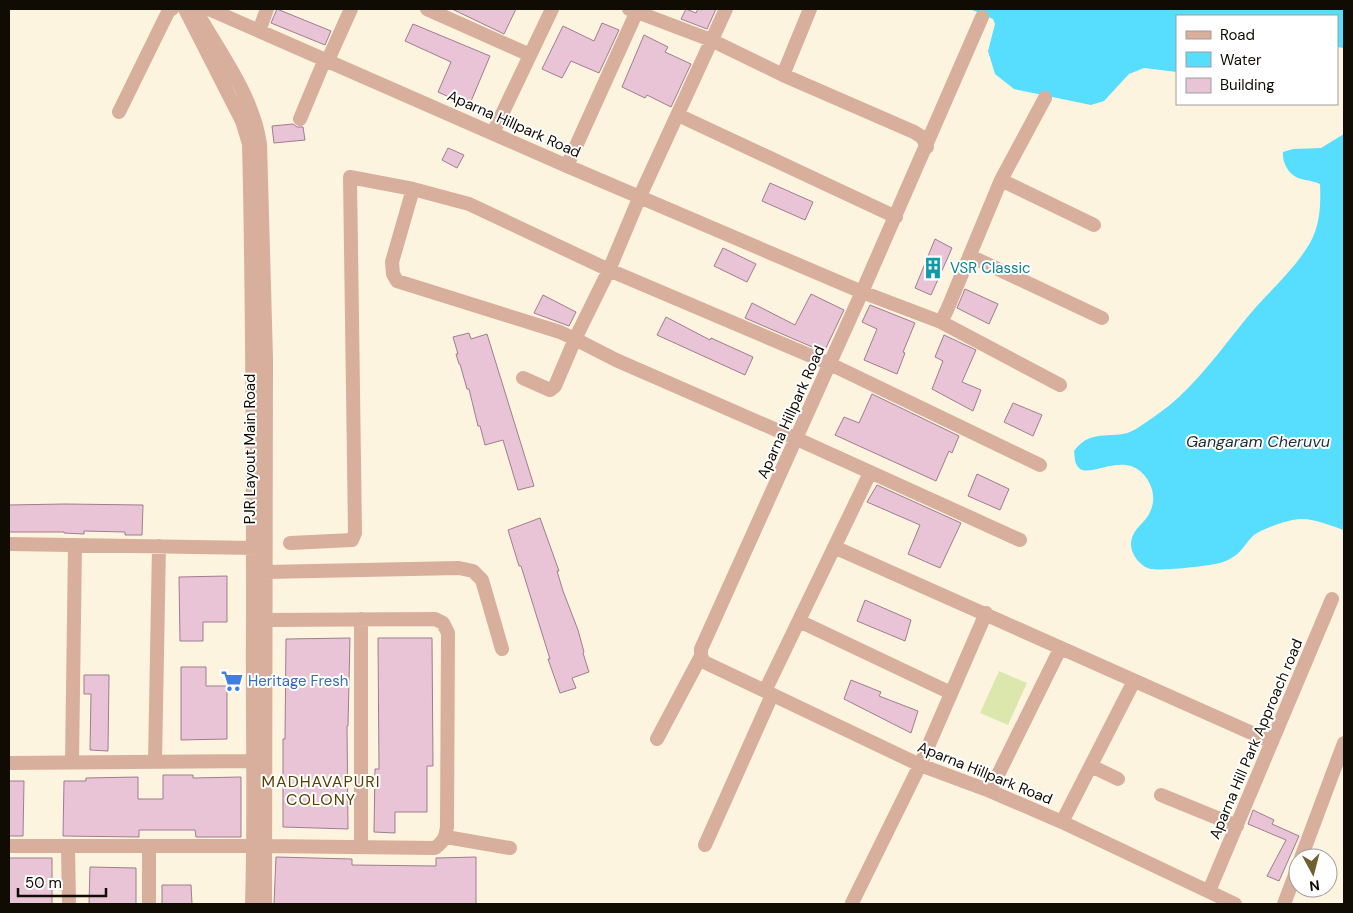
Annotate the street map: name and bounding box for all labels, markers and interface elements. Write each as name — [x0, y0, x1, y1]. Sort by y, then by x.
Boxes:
legend — [1176, 15, 1338, 105]
text: Road — [1220, 25, 1255, 45]
text: Water — [1220, 50, 1262, 70]
text: Building — [1220, 75, 1275, 95]
street label: Aparna Hillpark Road — [444, 86, 584, 162]
building icon: VSR Classic — [920, 255, 946, 281]
place label: VSR Classic — [950, 258, 1031, 278]
street label: Aparna Hillpark Road — [753, 342, 829, 482]
street label: PJR Layout Main Road — [240, 374, 260, 524]
water label: Gangaram Cheruvu — [1186, 431, 1330, 452]
street label: Aparna Hill Park Approach road — [1205, 636, 1307, 842]
supermarket icon: Heritage Fresh — [219, 668, 245, 694]
place label: Heritage Fresh — [248, 671, 348, 691]
street label: Aparna Hillpark Road — [915, 737, 1055, 809]
district label: MADHAVAPURI COLONY — [262, 771, 380, 810]
north arrow — [1288, 848, 1338, 898]
scale bar — [18, 866, 105, 898]
text: 50 m — [25, 873, 62, 893]
text: N — [1308, 876, 1321, 895]

